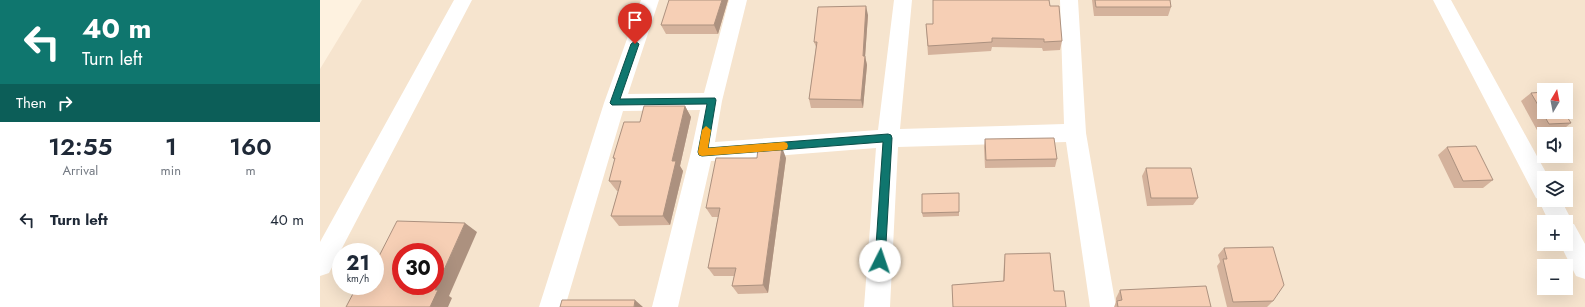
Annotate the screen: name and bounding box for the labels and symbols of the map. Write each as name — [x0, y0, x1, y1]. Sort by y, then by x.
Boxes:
pin — [618, 3, 652, 44]
north arrow — [1537, 83, 1573, 119]
position arrow — [859, 240, 901, 282]
speed limit sign: 30 — [392, 243, 444, 295]

